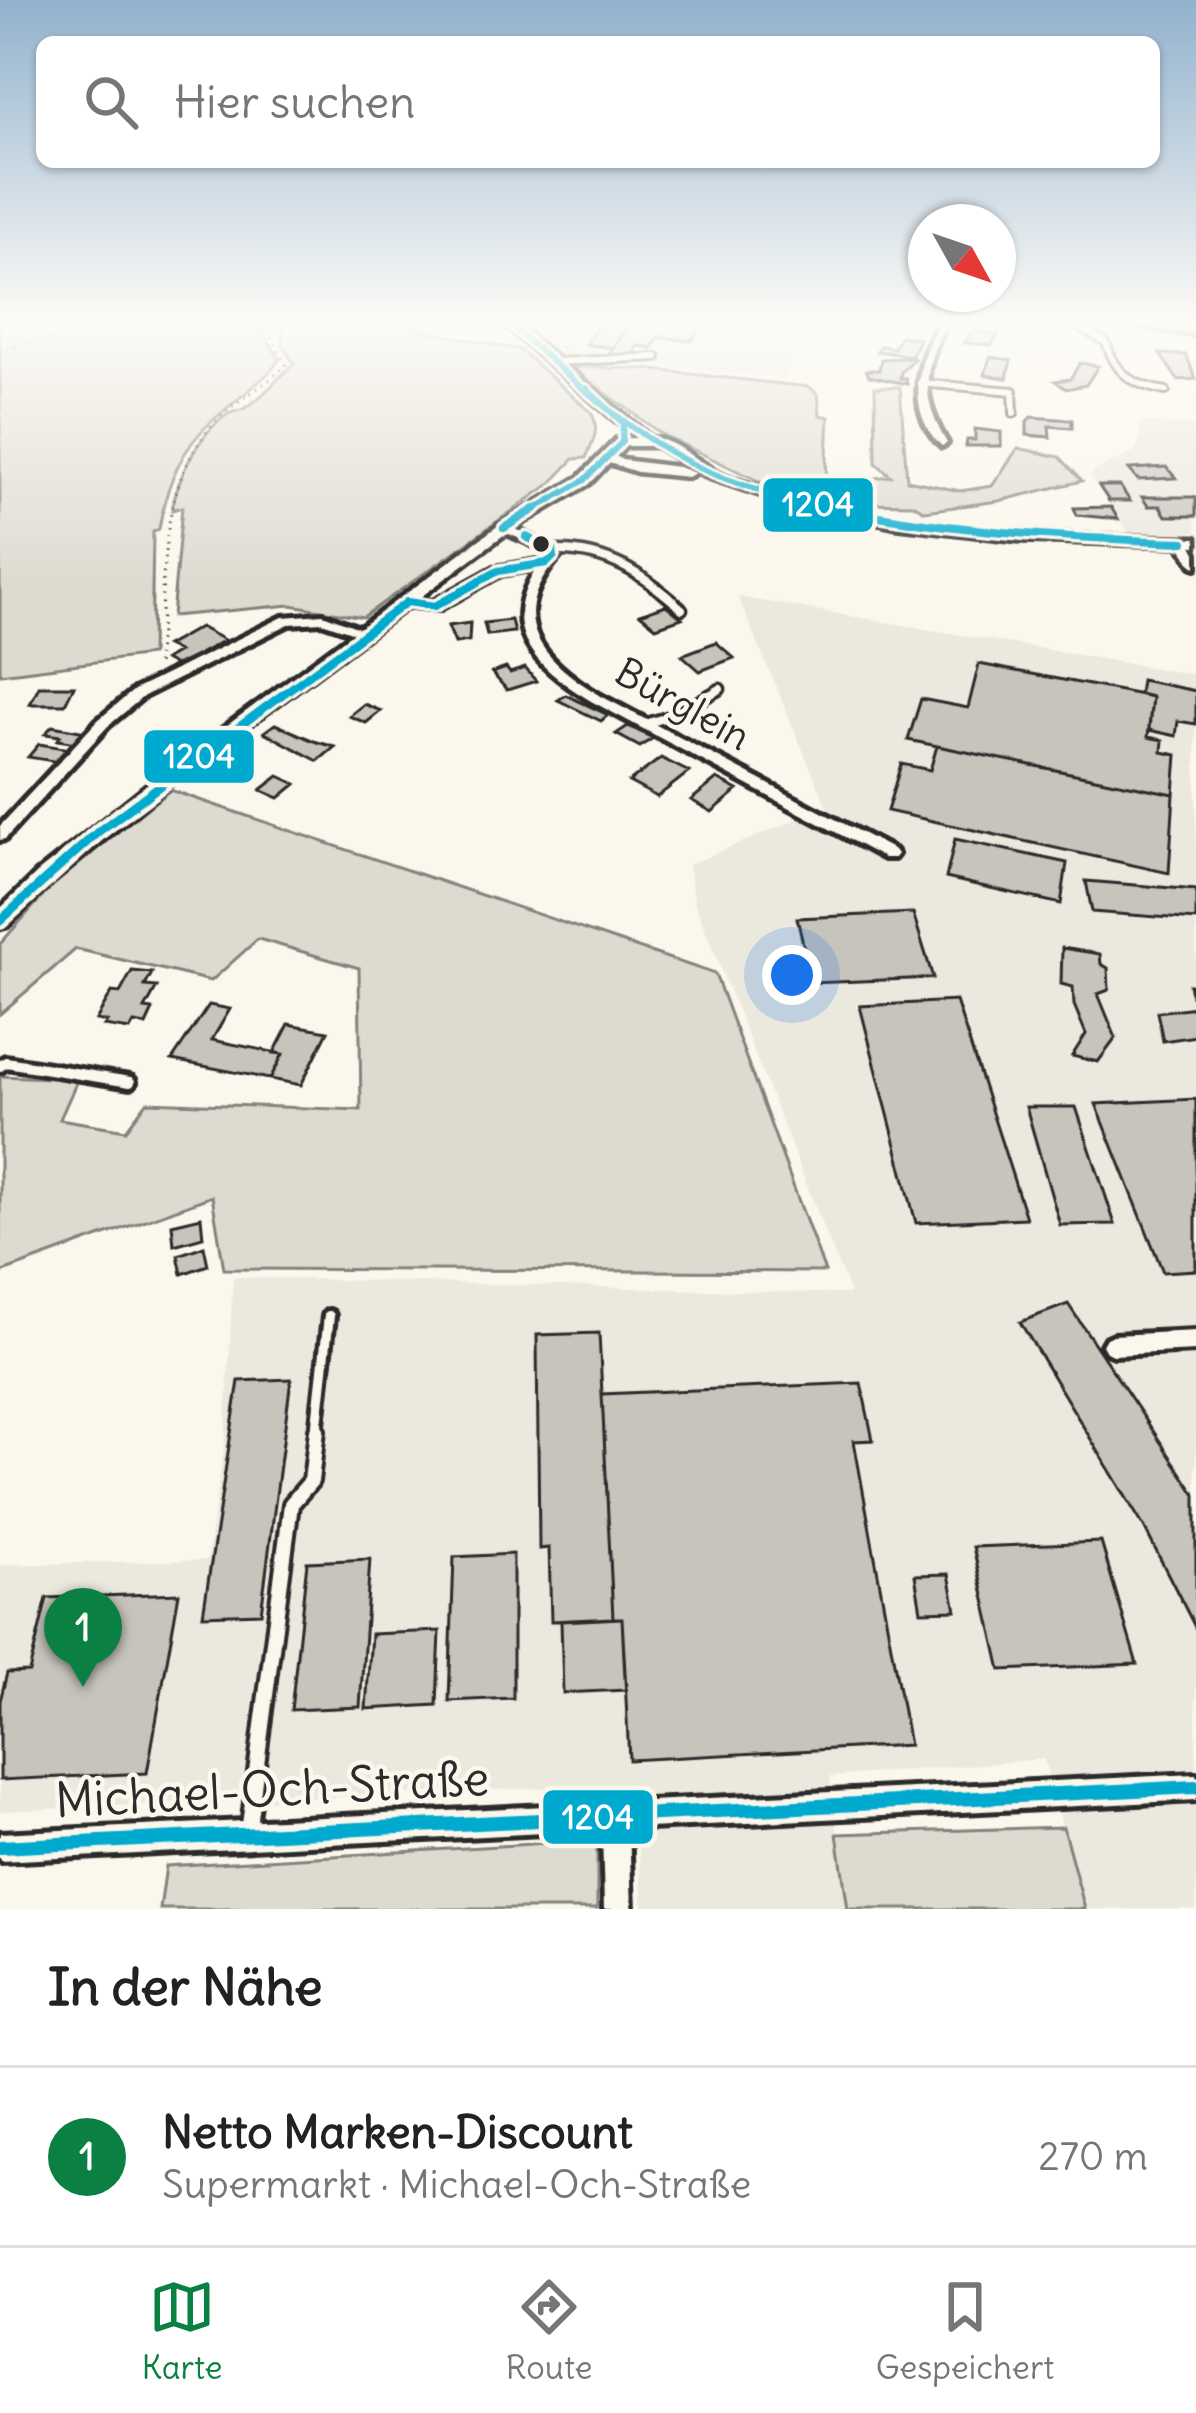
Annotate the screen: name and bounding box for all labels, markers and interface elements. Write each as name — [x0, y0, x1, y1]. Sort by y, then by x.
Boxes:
search box — [36, 36, 1160, 168]
icon: search — [78, 69, 144, 135]
text: Hier suchen — [174, 74, 415, 130]
north arrow — [908, 204, 1016, 312]
line badge: 1204 — [761, 476, 875, 534]
text: 1204 — [782, 483, 854, 525]
unlabelled marker — [530, 533, 552, 555]
street label: Bürglein — [607, 647, 759, 761]
line badge: 1204 — [142, 728, 256, 785]
text: 1204 — [163, 735, 235, 777]
your location — [762, 945, 822, 1005]
pin: 1 — [44, 1588, 122, 1687]
street label: Michael-Och-Straße — [53, 1748, 491, 1830]
line badge: 1204 — [541, 1788, 655, 1846]
text: 1204 — [562, 1796, 634, 1838]
text: In der Nähe — [48, 1955, 323, 2019]
text: Netto Marken-Discount — [162, 2104, 633, 2160]
text: 1 — [79, 2132, 95, 2181]
text: 270 m — [1038, 2132, 1148, 2181]
text: Supermarkt · Michael-Och-Straße — [162, 2160, 751, 2209]
tab: Karte — [142, 2274, 223, 2388]
tab: Route — [506, 2274, 593, 2388]
tab: Gespeichert — [876, 2274, 1054, 2388]

